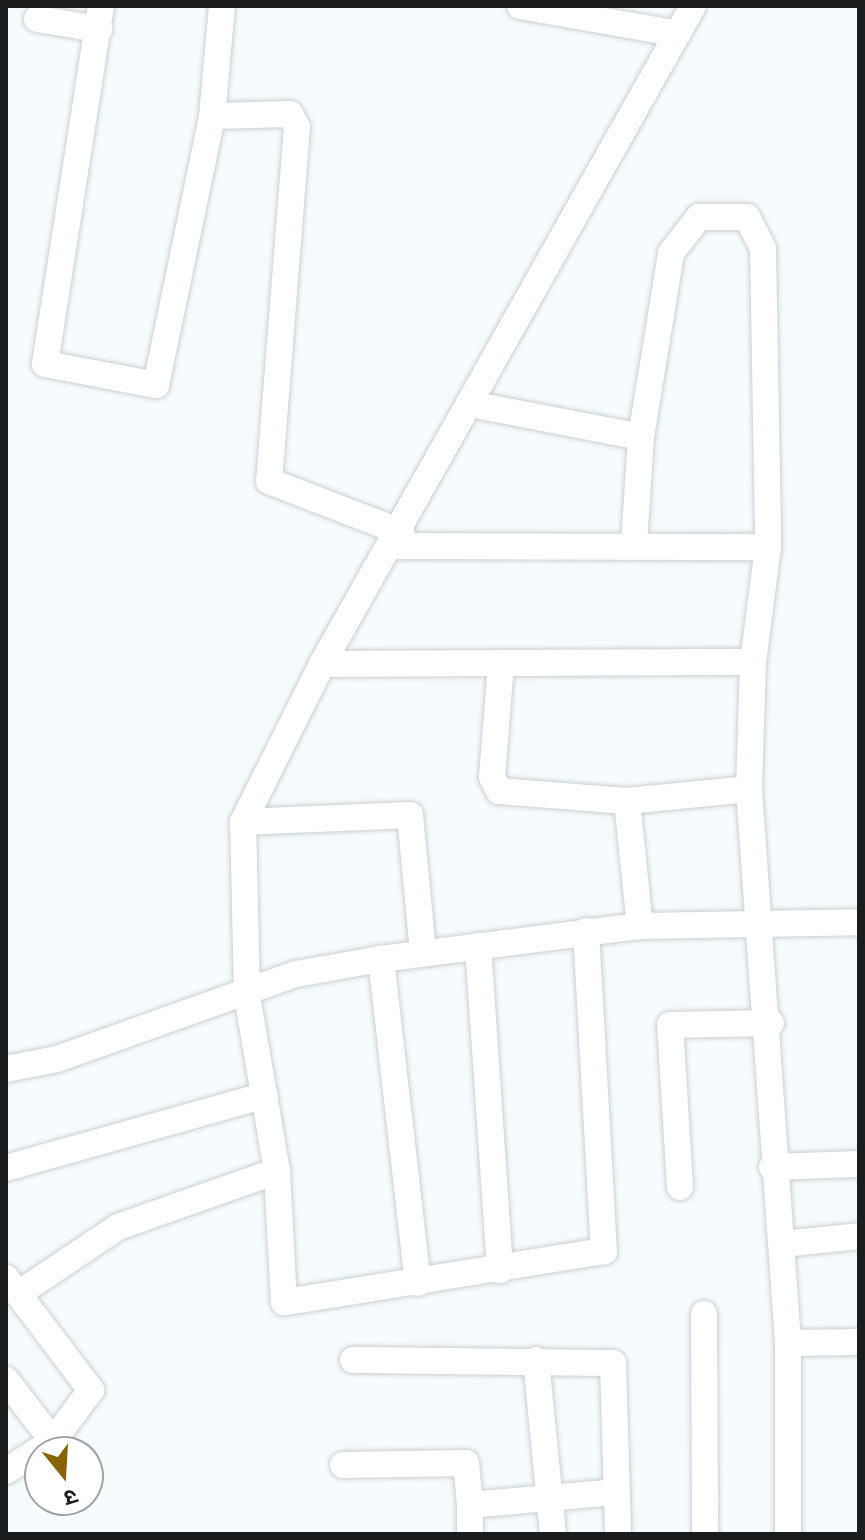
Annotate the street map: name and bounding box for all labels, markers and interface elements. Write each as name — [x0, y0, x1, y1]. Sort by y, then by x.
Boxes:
north arrow — [24, 1436, 104, 1516]
text: उ — [60, 1482, 82, 1513]

